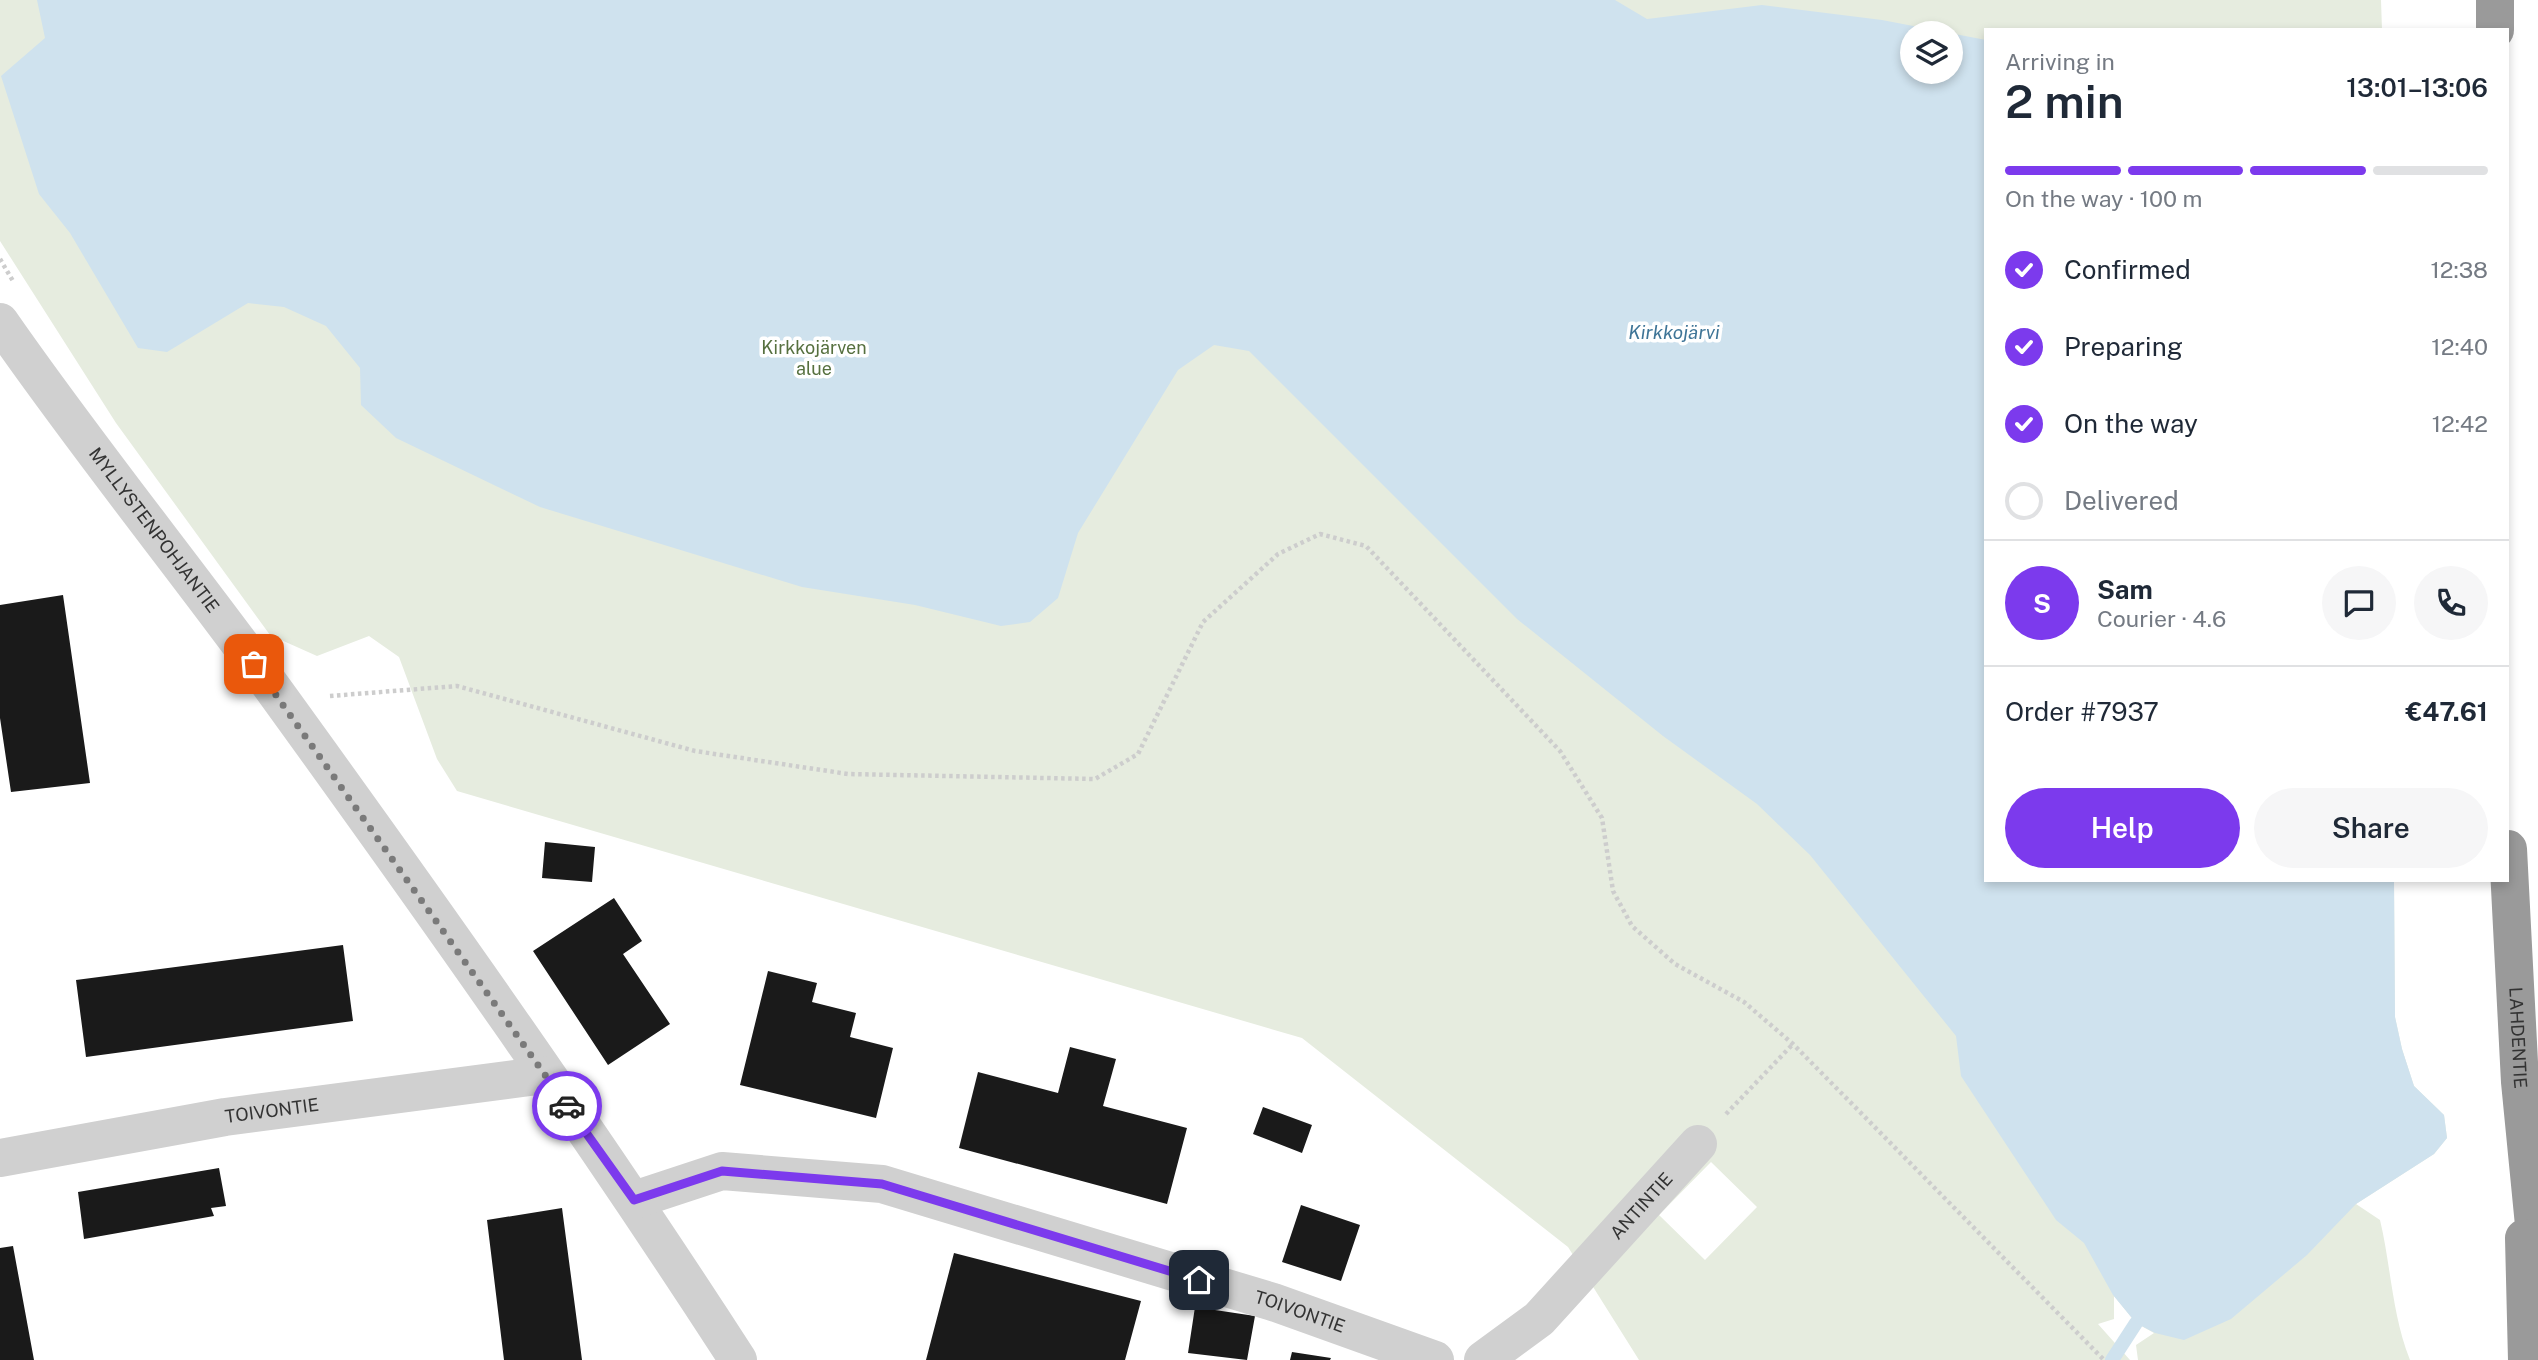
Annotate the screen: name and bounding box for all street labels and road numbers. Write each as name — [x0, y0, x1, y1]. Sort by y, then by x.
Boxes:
street label: MYLLYSTENPOHJANTIE — [85, 443, 224, 617]
street label: LAHDENTIE — [2505, 986, 2532, 1089]
street label: TOIVONTIE — [224, 1094, 320, 1127]
street label: ANTINTIE — [1606, 1168, 1677, 1243]
street label: TOIVONTIE — [1252, 1286, 1348, 1337]

